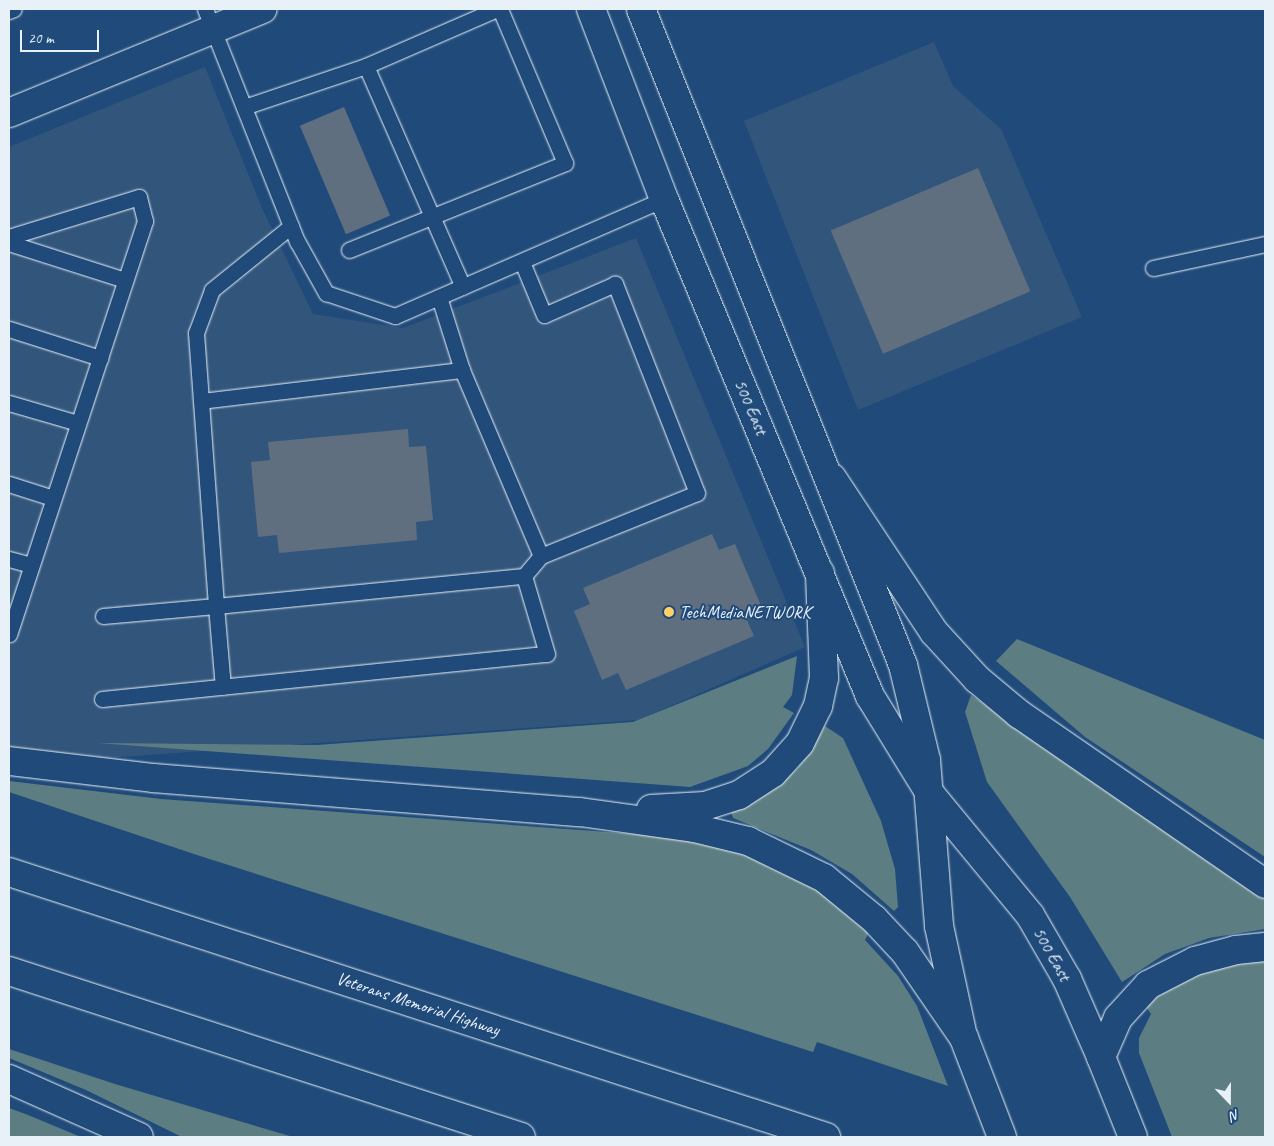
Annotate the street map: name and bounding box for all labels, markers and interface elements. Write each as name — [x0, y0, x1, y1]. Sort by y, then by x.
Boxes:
scale bar — [22, 20, 101, 52]
text: 20 m — [28, 29, 54, 48]
street label: 500 East — [730, 376, 772, 438]
place label: TechMediaNETWORK — [679, 601, 811, 623]
marker: TechMediaNETWORK — [663, 606, 675, 618]
street label: 500 East — [1028, 923, 1076, 985]
street label: Veterans Memorial Highway — [334, 968, 502, 1040]
north arrow — [1204, 1076, 1254, 1126]
text: N — [1228, 1106, 1242, 1125]

